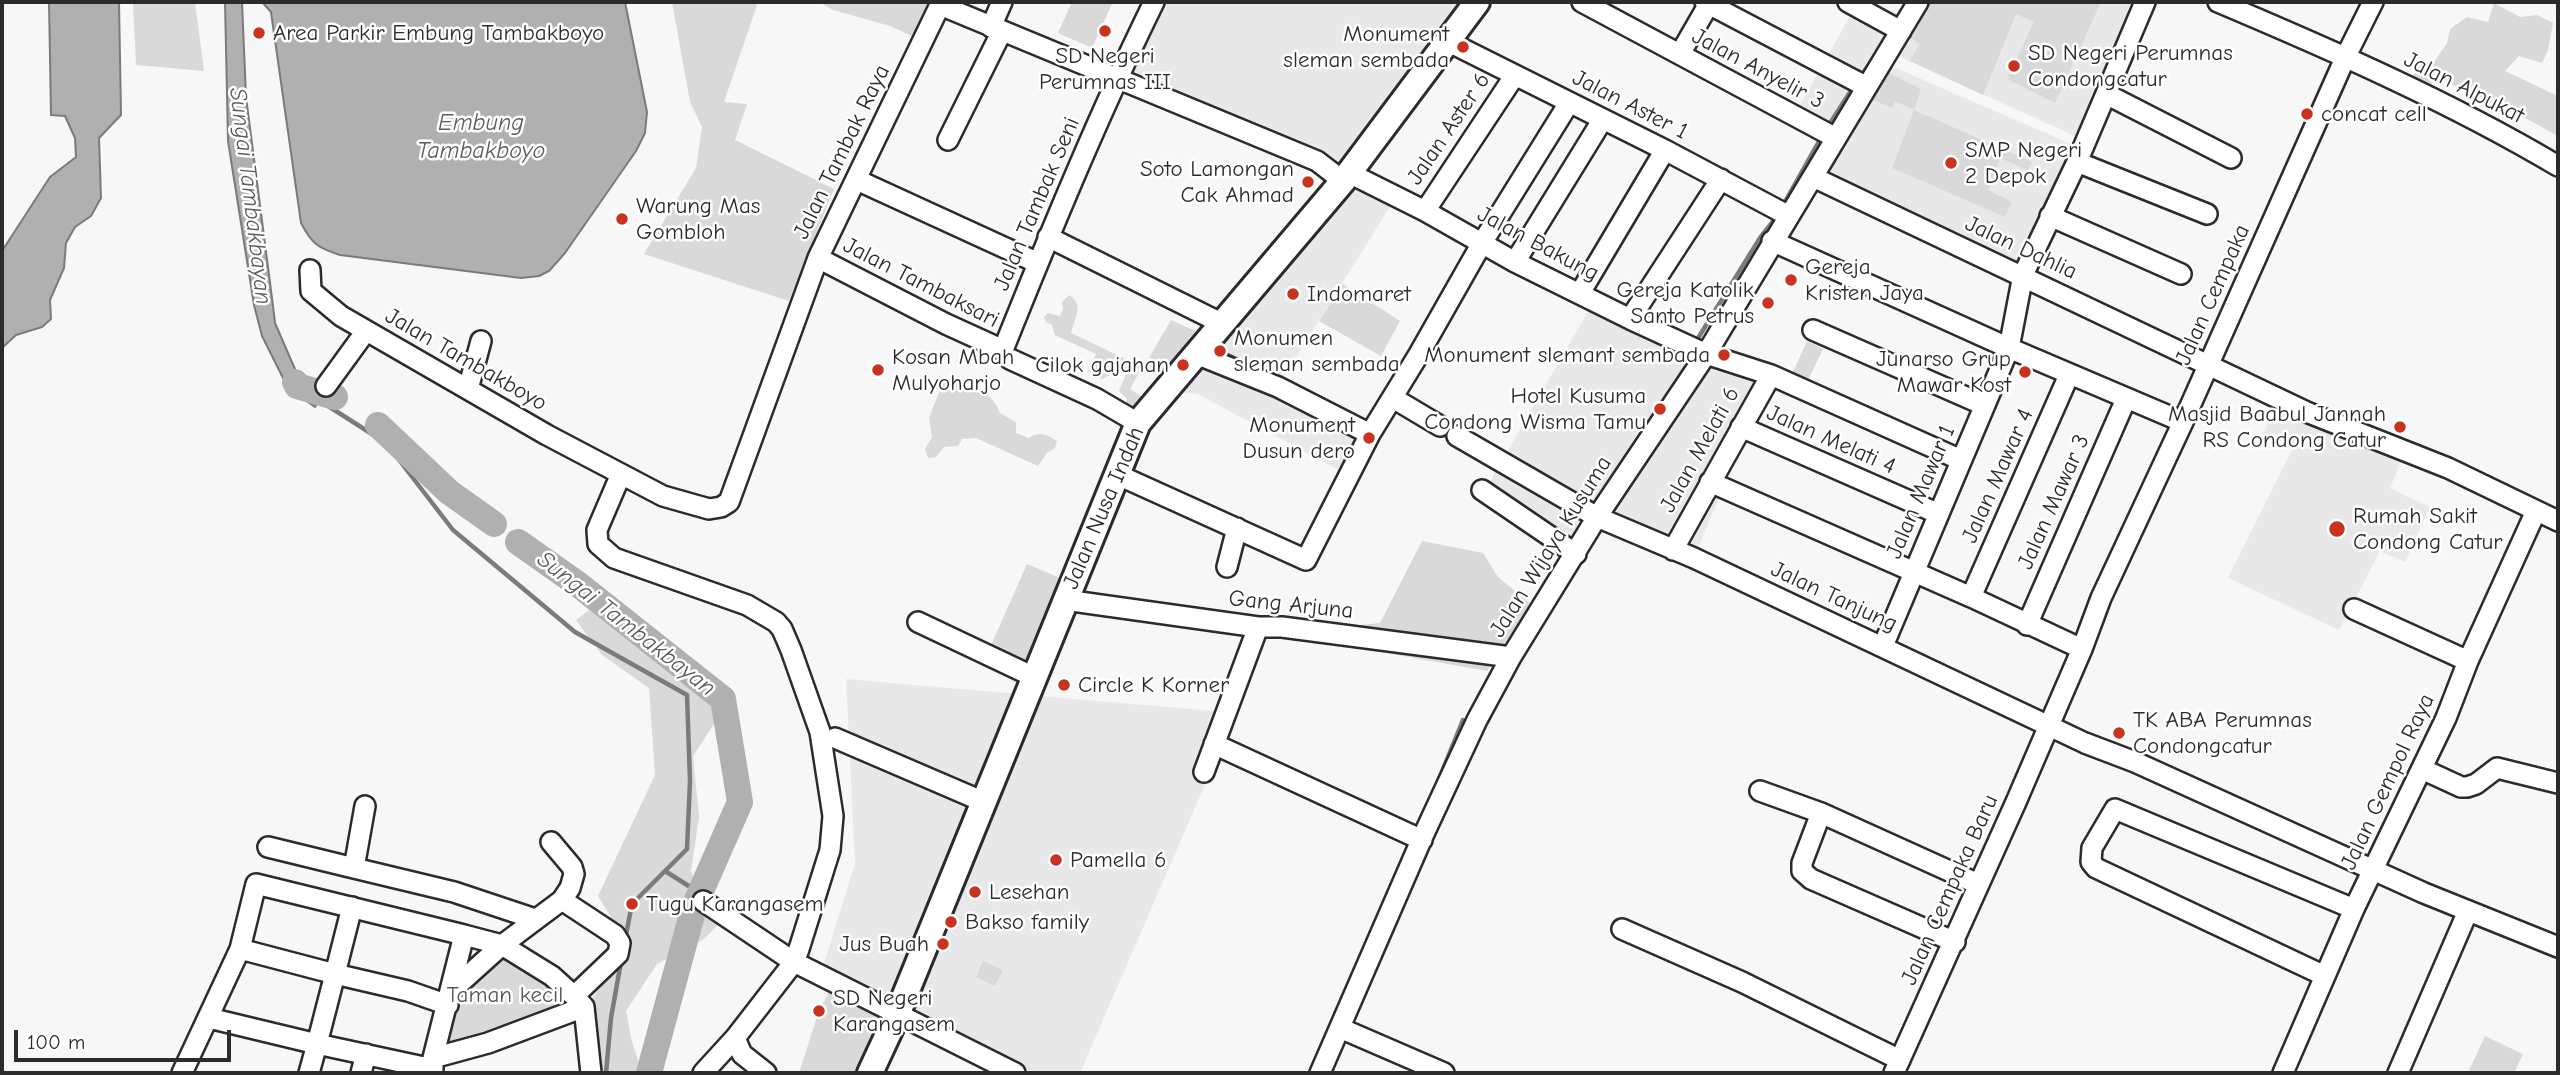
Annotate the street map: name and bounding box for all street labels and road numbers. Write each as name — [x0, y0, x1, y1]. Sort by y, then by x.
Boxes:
street label: Jalan Anyelir 3 — [1687, 23, 1829, 115]
street label: Jalan Alpukat — [2399, 46, 2529, 130]
street label: Jalan Tambak Raya — [788, 60, 896, 244]
street label: Jalan Aster 1 — [1568, 64, 1692, 146]
street label: Jalan Aster 6 — [1401, 68, 1497, 190]
street label: Jalan Tambak Seni — [988, 113, 1086, 295]
street label: Jalan Bakung — [1473, 200, 1603, 288]
street label: Jalan Dahlia — [1961, 210, 2081, 286]
street label: Jalan Cempaka — [2170, 220, 2256, 370]
street label: Jalan Tambaksari — [838, 232, 1004, 334]
street label: Jalan Tambakboyo — [380, 302, 552, 418]
street label: Jalan Melati 6 — [1654, 382, 1746, 518]
street label: Jalan Melati 4 — [1762, 399, 1900, 481]
street label: Jalan Mawar 4 — [1956, 405, 2040, 547]
street label: Jalan Mawar 1 — [1881, 421, 1961, 563]
street label: Jalan Nusa Indah — [1057, 423, 1151, 593]
street label: Jalan Mawar 3 — [2012, 430, 2096, 574]
street label: Jalan Wijaya Kusuma — [1484, 451, 1618, 643]
street label: Jalan Tanjung — [1766, 556, 1902, 638]
street label: Gang Arjuna — [1227, 585, 1355, 625]
street label: Jalan Gempol Raya — [2335, 690, 2441, 874]
street label: Jalan Cempaka Baru — [1896, 790, 2004, 990]

